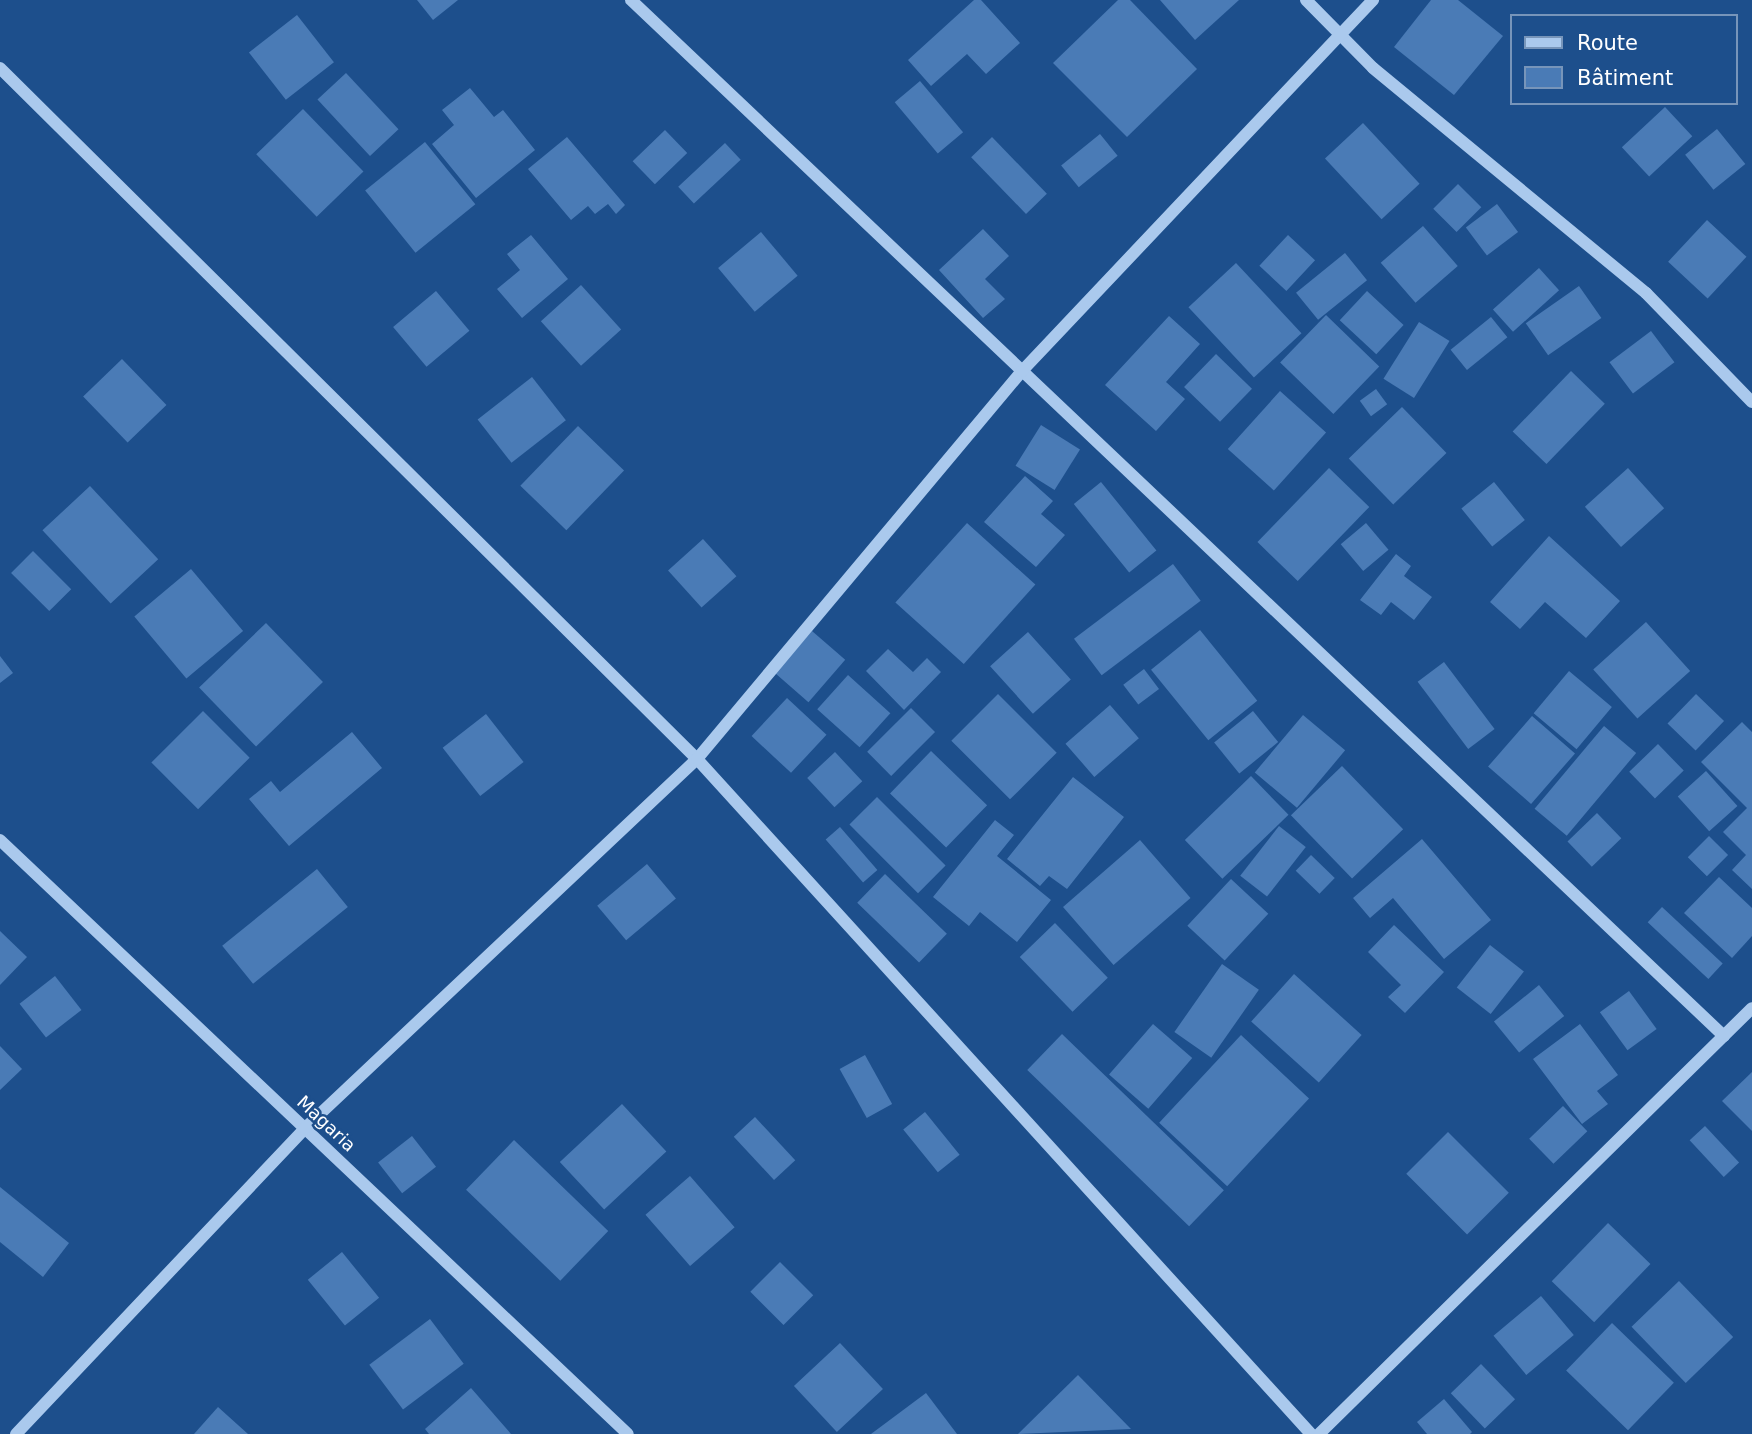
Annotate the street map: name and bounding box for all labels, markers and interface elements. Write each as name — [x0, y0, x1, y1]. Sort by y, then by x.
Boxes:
legend — [1510, 14, 1738, 105]
text: Route — [1577, 31, 1638, 55]
text: Bâtiment — [1577, 66, 1673, 90]
street label: Magaria — [292, 1091, 360, 1157]

